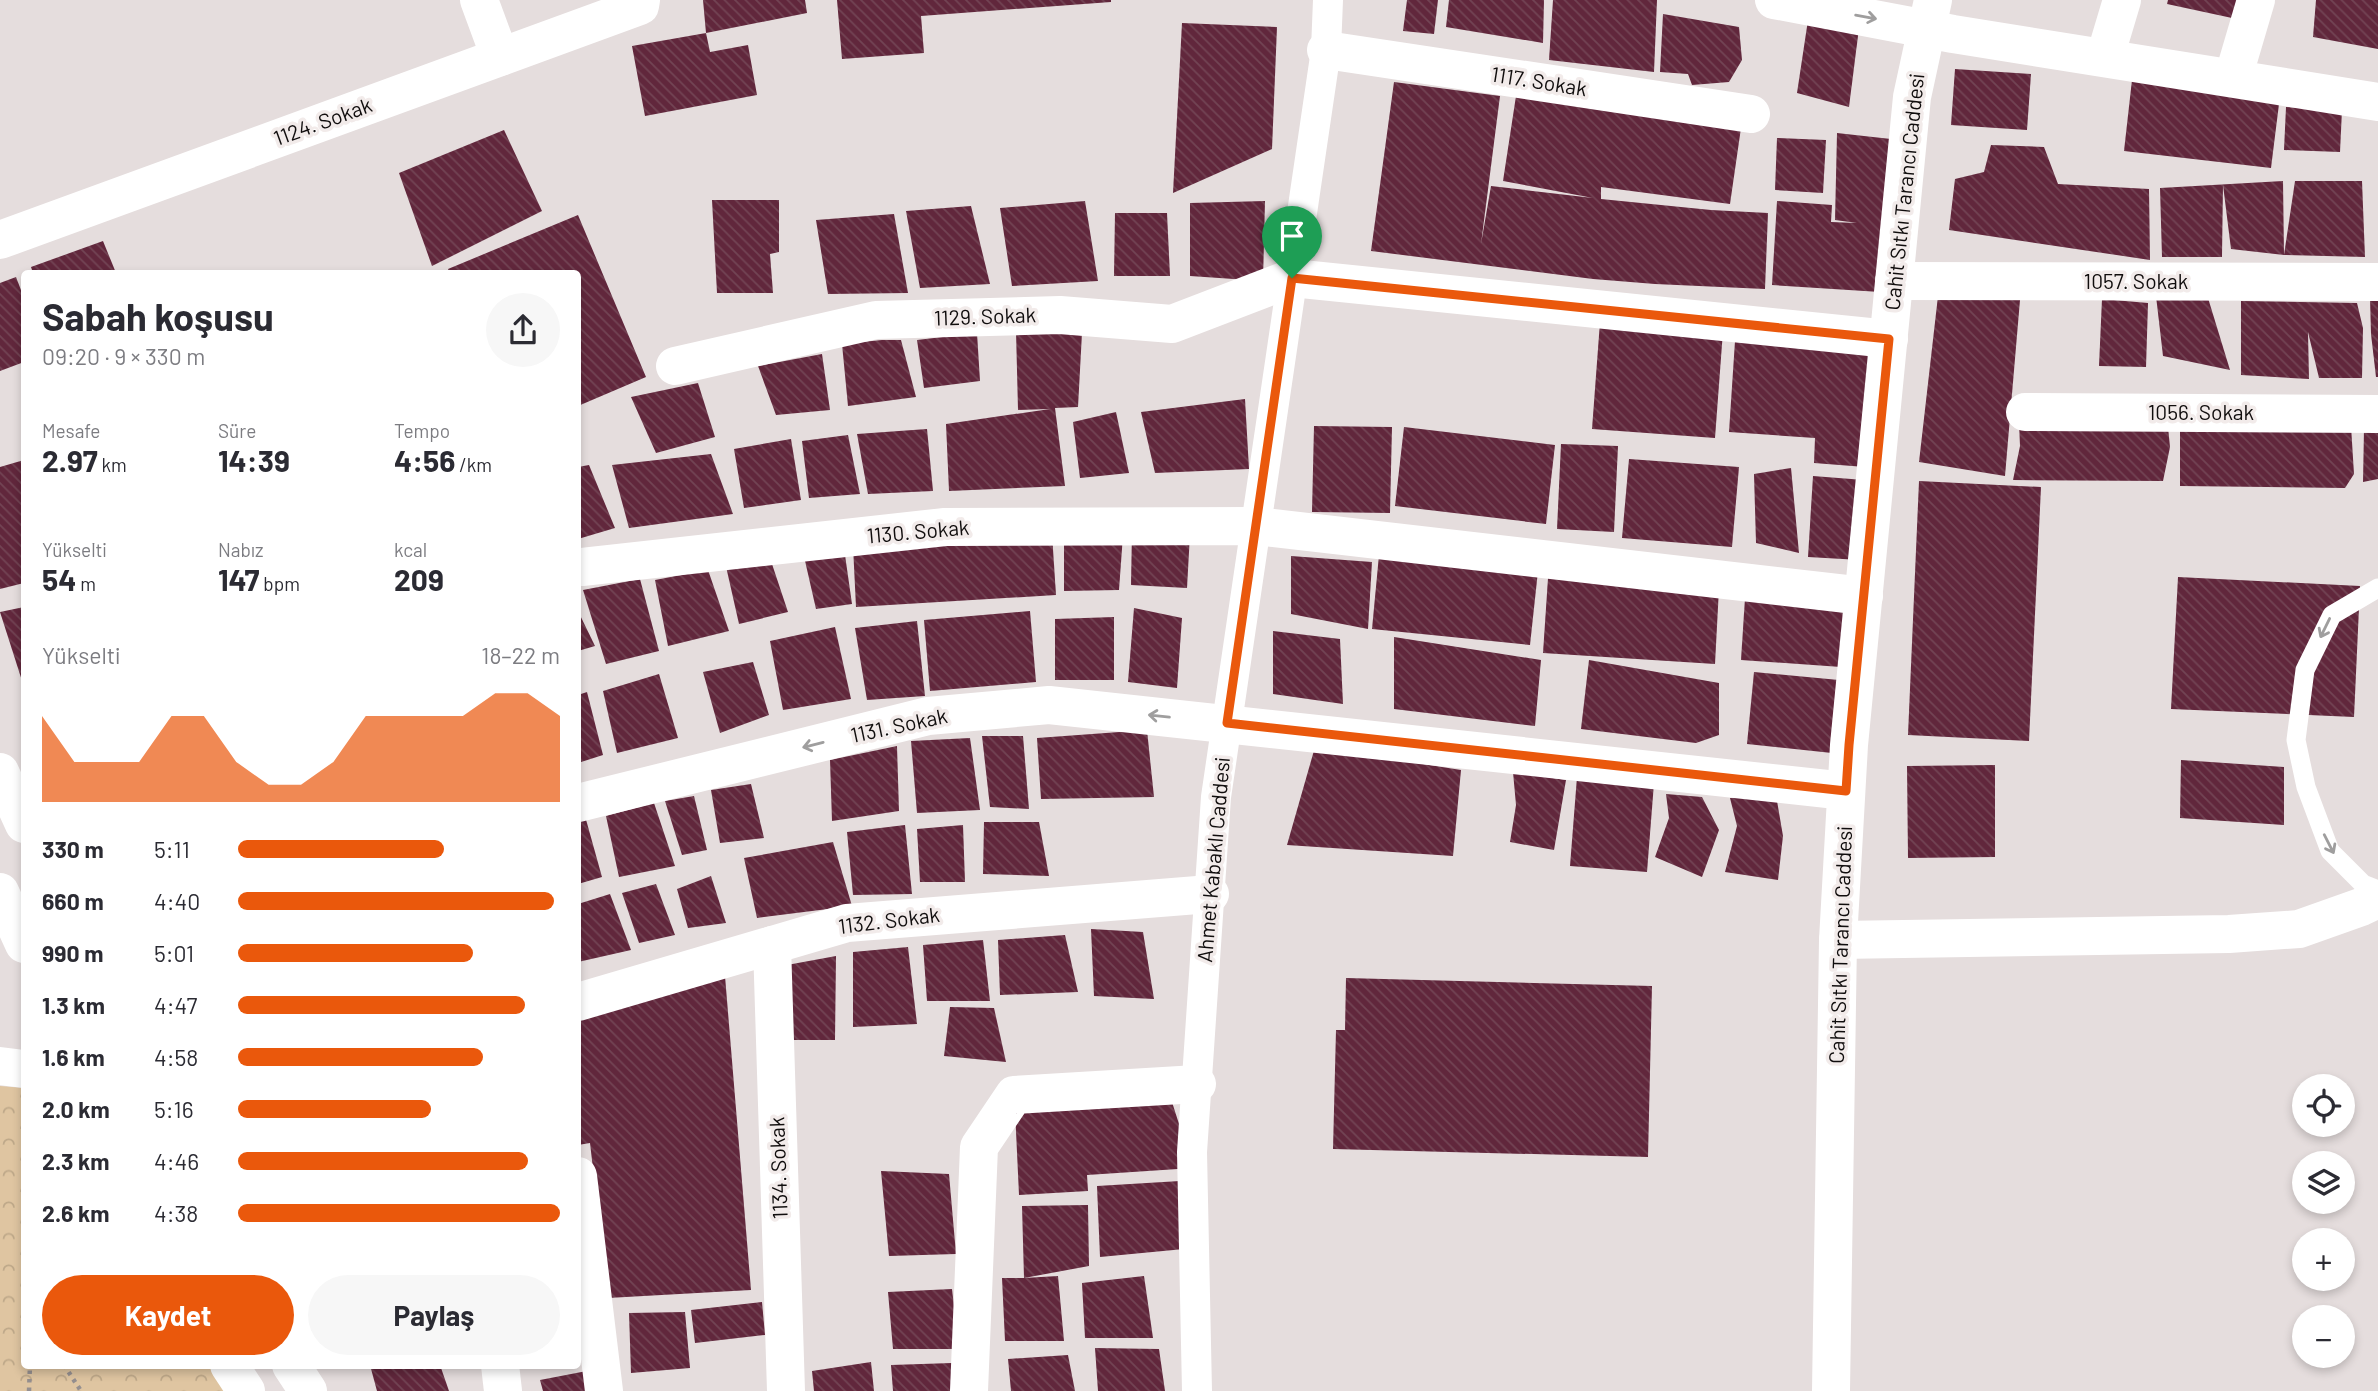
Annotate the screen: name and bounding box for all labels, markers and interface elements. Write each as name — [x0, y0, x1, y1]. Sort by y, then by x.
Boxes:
one-way arrow — [1854, 10, 1877, 24]
street label: 1117. Sokak — [1490, 61, 1589, 100]
street label: Cahit Sıtkı Tarancı Caddesi — [1879, 72, 1928, 311]
street label: 1124. Sokak — [270, 91, 375, 150]
pin — [1262, 206, 1322, 278]
icon: arrive — [1273, 217, 1311, 255]
street label: 1057. Sokak — [2084, 268, 2188, 293]
text: Sabah koşusu — [42, 293, 274, 339]
button: share — [486, 293, 560, 367]
street label: 1129. Sokak — [933, 301, 1037, 330]
text: 09:20 · 9 × 330 m — [42, 342, 205, 370]
street label: 1056. Sokak — [2148, 399, 2254, 424]
text: Mesafe — [42, 419, 100, 442]
text: Süre — [218, 419, 256, 442]
text: Tempo — [394, 419, 450, 442]
text: 2.97 — [42, 442, 98, 478]
text: 14:39 — [218, 442, 290, 478]
text: 4:56 — [394, 442, 455, 478]
text: km — [98, 453, 127, 476]
text: /km — [455, 453, 492, 476]
street label: 1130. Sokak — [866, 514, 970, 547]
text: Yükselti — [42, 538, 107, 561]
text: Nabız — [218, 538, 263, 561]
text: kcal — [394, 538, 427, 561]
text: 54 — [42, 561, 76, 597]
text: 147 — [218, 561, 260, 597]
text: 209 — [394, 561, 444, 597]
text: m — [76, 572, 96, 595]
text: bpm — [260, 572, 300, 595]
one-way arrow — [2318, 617, 2332, 638]
text: Yükselti — [42, 641, 120, 669]
text: 18–22 m — [481, 641, 560, 669]
street label: 1131. Sokak — [848, 702, 949, 747]
one-way arrow — [1148, 709, 1171, 722]
one-way arrow — [802, 739, 825, 752]
street label: Ahmet Kabaklı Caddesi — [1191, 756, 1234, 963]
street label: Cahit Sıtkı Tarancı Caddesi — [1823, 826, 1856, 1064]
one-way arrow — [2323, 834, 2337, 854]
text: 330 m — [42, 835, 104, 863]
text: 5:11 — [154, 835, 190, 863]
text: 660 m — [42, 887, 104, 915]
text: 4:40 — [154, 887, 200, 915]
street label: 1132. Sokak — [837, 901, 941, 938]
text: 990 m — [42, 939, 103, 967]
text: 5:01 — [154, 939, 194, 967]
text: 1.3 km — [42, 991, 105, 1019]
text: 4:47 — [154, 991, 197, 1019]
text: 1.6 km — [42, 1043, 105, 1071]
text: 4:58 — [154, 1043, 198, 1071]
map controls — [2292, 1074, 2355, 1368]
button: locate — [2292, 1074, 2355, 1137]
text: 2.0 km — [42, 1095, 110, 1123]
text: 5:16 — [154, 1095, 194, 1123]
street label: 1134. Sokak — [763, 1116, 792, 1220]
text: 2.3 km — [42, 1147, 110, 1175]
text: 4:46 — [154, 1147, 199, 1175]
button: layers — [2292, 1151, 2355, 1214]
text: 2.6 km — [42, 1199, 110, 1227]
text: 4:38 — [154, 1199, 198, 1227]
button: + — [2292, 1228, 2355, 1291]
button: Kaydet — [42, 1275, 294, 1355]
button: Paylaş — [308, 1275, 560, 1355]
button: − — [2292, 1305, 2355, 1368]

